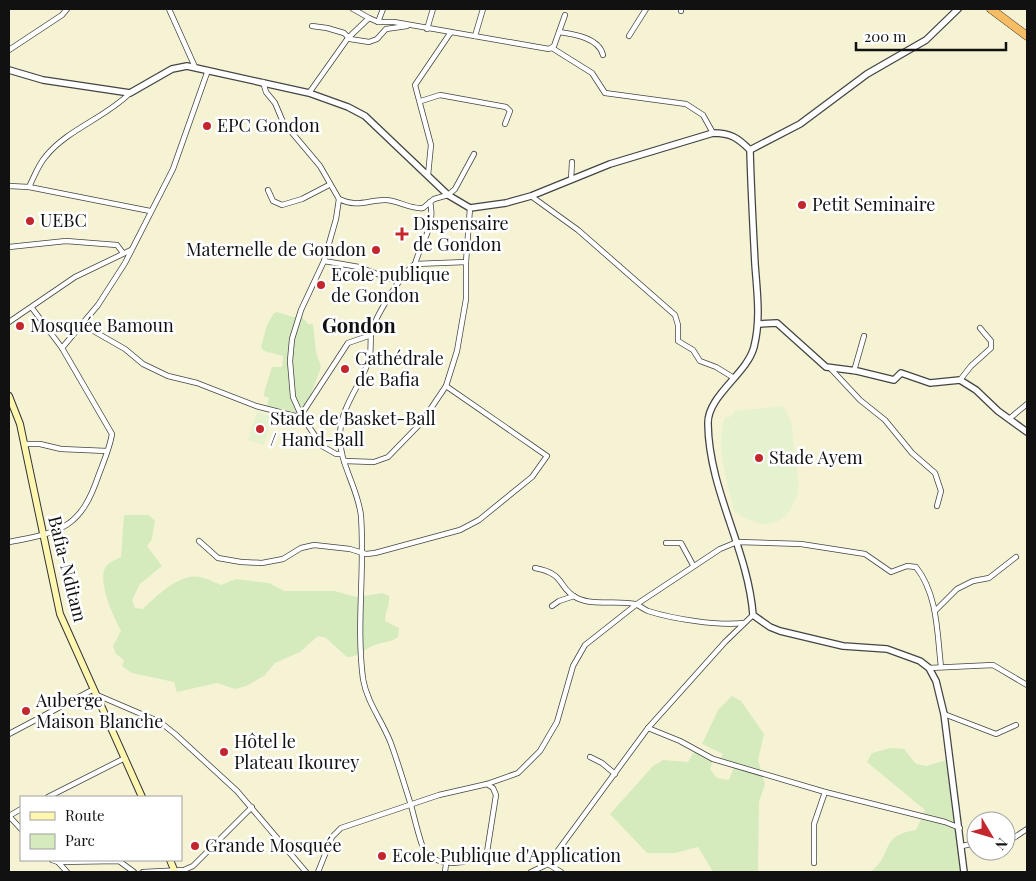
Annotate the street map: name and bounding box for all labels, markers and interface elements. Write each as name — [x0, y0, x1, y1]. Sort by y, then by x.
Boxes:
scale bar — [856, 20, 1006, 52]
text: 200 m — [864, 26, 907, 46]
place label: EPC Gondon — [217, 113, 320, 137]
marker: EPC Gondon — [201, 120, 213, 132]
place label: Petit Seminaire — [812, 192, 935, 216]
marker: Petit Seminaire — [796, 199, 808, 211]
place label: UEBC — [40, 208, 87, 232]
place label: Dispensaire de Gondon — [413, 211, 509, 256]
marker: UEBC — [24, 215, 36, 227]
marker: Dispensaire de Gondon — [395, 227, 409, 241]
place label: Maternelle de Gondon — [186, 237, 366, 261]
marker: Maternelle de Gondon — [370, 244, 382, 256]
place label: Ecole publique de Gondon — [331, 262, 450, 307]
marker: Ecole publique de Gondon — [315, 279, 327, 291]
district label: Gondon — [322, 311, 397, 338]
place label: Mosquée Bamoun — [30, 313, 174, 337]
marker: Mosquée Bamoun — [14, 320, 26, 332]
place label: Cathédrale de Bafia — [355, 346, 444, 391]
marker: Cathédrale de Bafia — [339, 363, 351, 375]
place label: Stade de Basket-Ball / Hand-Ball — [270, 406, 436, 451]
marker: Stade de Basket-Ball / Hand-Ball — [254, 423, 266, 435]
place label: Stade Ayem — [769, 445, 863, 469]
marker: Stade Ayem — [753, 452, 765, 464]
street label: Bafia-Nditam — [43, 513, 93, 624]
place label: Auberge Maison Blanche — [35, 688, 163, 733]
marker: Auberge Maison Blanche — [20, 705, 32, 717]
place label: Hôtel le Plateau Ikourey — [234, 729, 359, 774]
marker: Hôtel le Plateau Ikourey — [218, 746, 230, 758]
legend — [20, 796, 182, 861]
text: Route — [65, 805, 105, 825]
north arrow — [966, 811, 1016, 861]
text: Parc — [65, 830, 95, 850]
place label: Grande Mosquée — [205, 833, 342, 857]
text: N — [991, 834, 1012, 854]
marker: Grande Mosquée — [189, 840, 201, 852]
place label: Ecole Publique d'Application — [392, 843, 621, 867]
marker: Ecole Publique d'Application — [376, 850, 388, 862]

